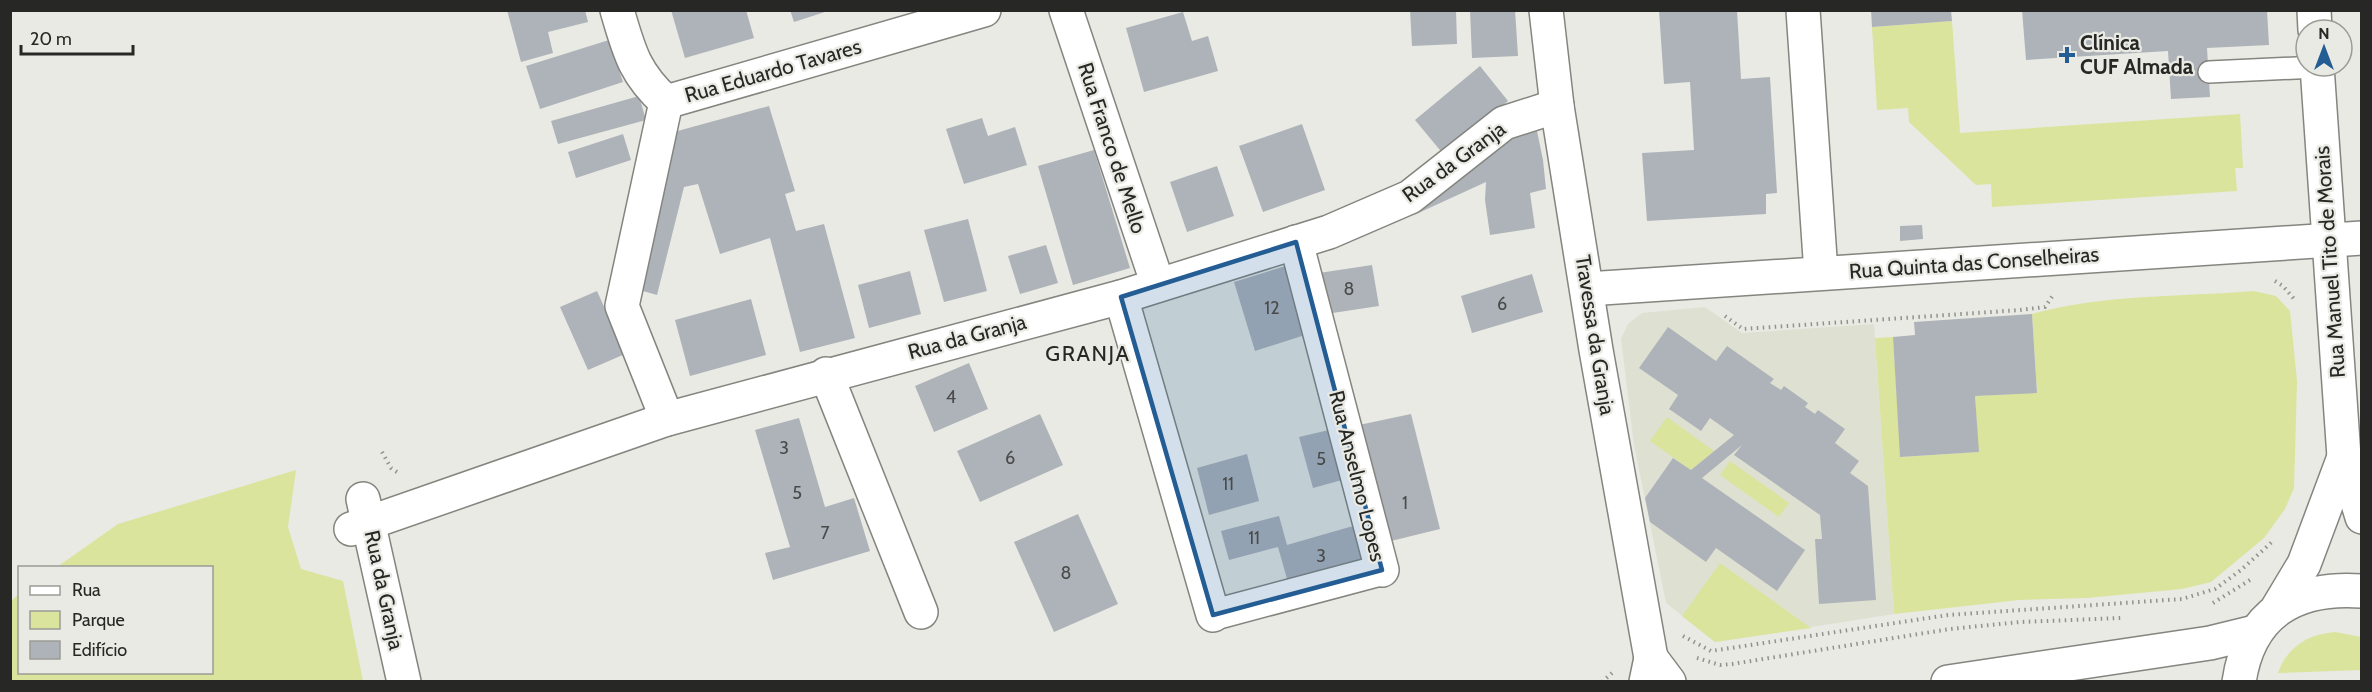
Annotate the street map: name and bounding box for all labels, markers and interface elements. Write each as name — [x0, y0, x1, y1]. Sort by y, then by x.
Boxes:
scale bar — [21, 18, 134, 56]
north arrow — [2294, 18, 2354, 78]
text: N — [2318, 24, 2330, 43]
text: 20 m — [30, 28, 72, 50]
place label: Clínica CUF Almada — [2080, 30, 2194, 79]
street label: Rua Eduardo Tavares — [682, 33, 864, 108]
marker: Clínica CUF Almada — [2058, 46, 2076, 64]
street label: Rua Franco de Mello — [1073, 59, 1152, 236]
street label: Rua da Granja — [1397, 116, 1511, 208]
street label: Rua Manuel Tito de Morais — [2309, 145, 2350, 379]
street label: Rua Quinta das Conselheiras — [1848, 241, 2100, 284]
street label: Travessa da Granja — [1569, 253, 1621, 417]
house number: 8 — [1344, 278, 1354, 300]
house number: 6 — [1497, 293, 1507, 315]
house number: 12 — [1264, 297, 1280, 319]
street label: Rua da Granja — [905, 309, 1029, 365]
district label: GRANJA — [1045, 340, 1131, 367]
house number: 4 — [946, 386, 956, 408]
street label: Rua Anselmo Lopes — [1324, 388, 1391, 564]
house number: 3 — [779, 437, 789, 459]
house number: 6 — [1005, 447, 1015, 469]
house number: 5 — [1316, 448, 1326, 470]
house number: 11 — [1222, 473, 1234, 495]
house number: 5 — [792, 482, 802, 504]
house number: 1 — [1402, 492, 1408, 514]
house number: 7 — [820, 522, 830, 544]
house number: 11 — [1248, 527, 1260, 549]
street label: Rua da Granja — [359, 528, 409, 652]
house number: 3 — [1316, 545, 1326, 567]
house number: 8 — [1061, 562, 1071, 584]
legend — [18, 566, 213, 674]
text: Rua — [72, 579, 101, 601]
text: Parque — [72, 609, 125, 631]
text: Edifício — [72, 639, 127, 661]

